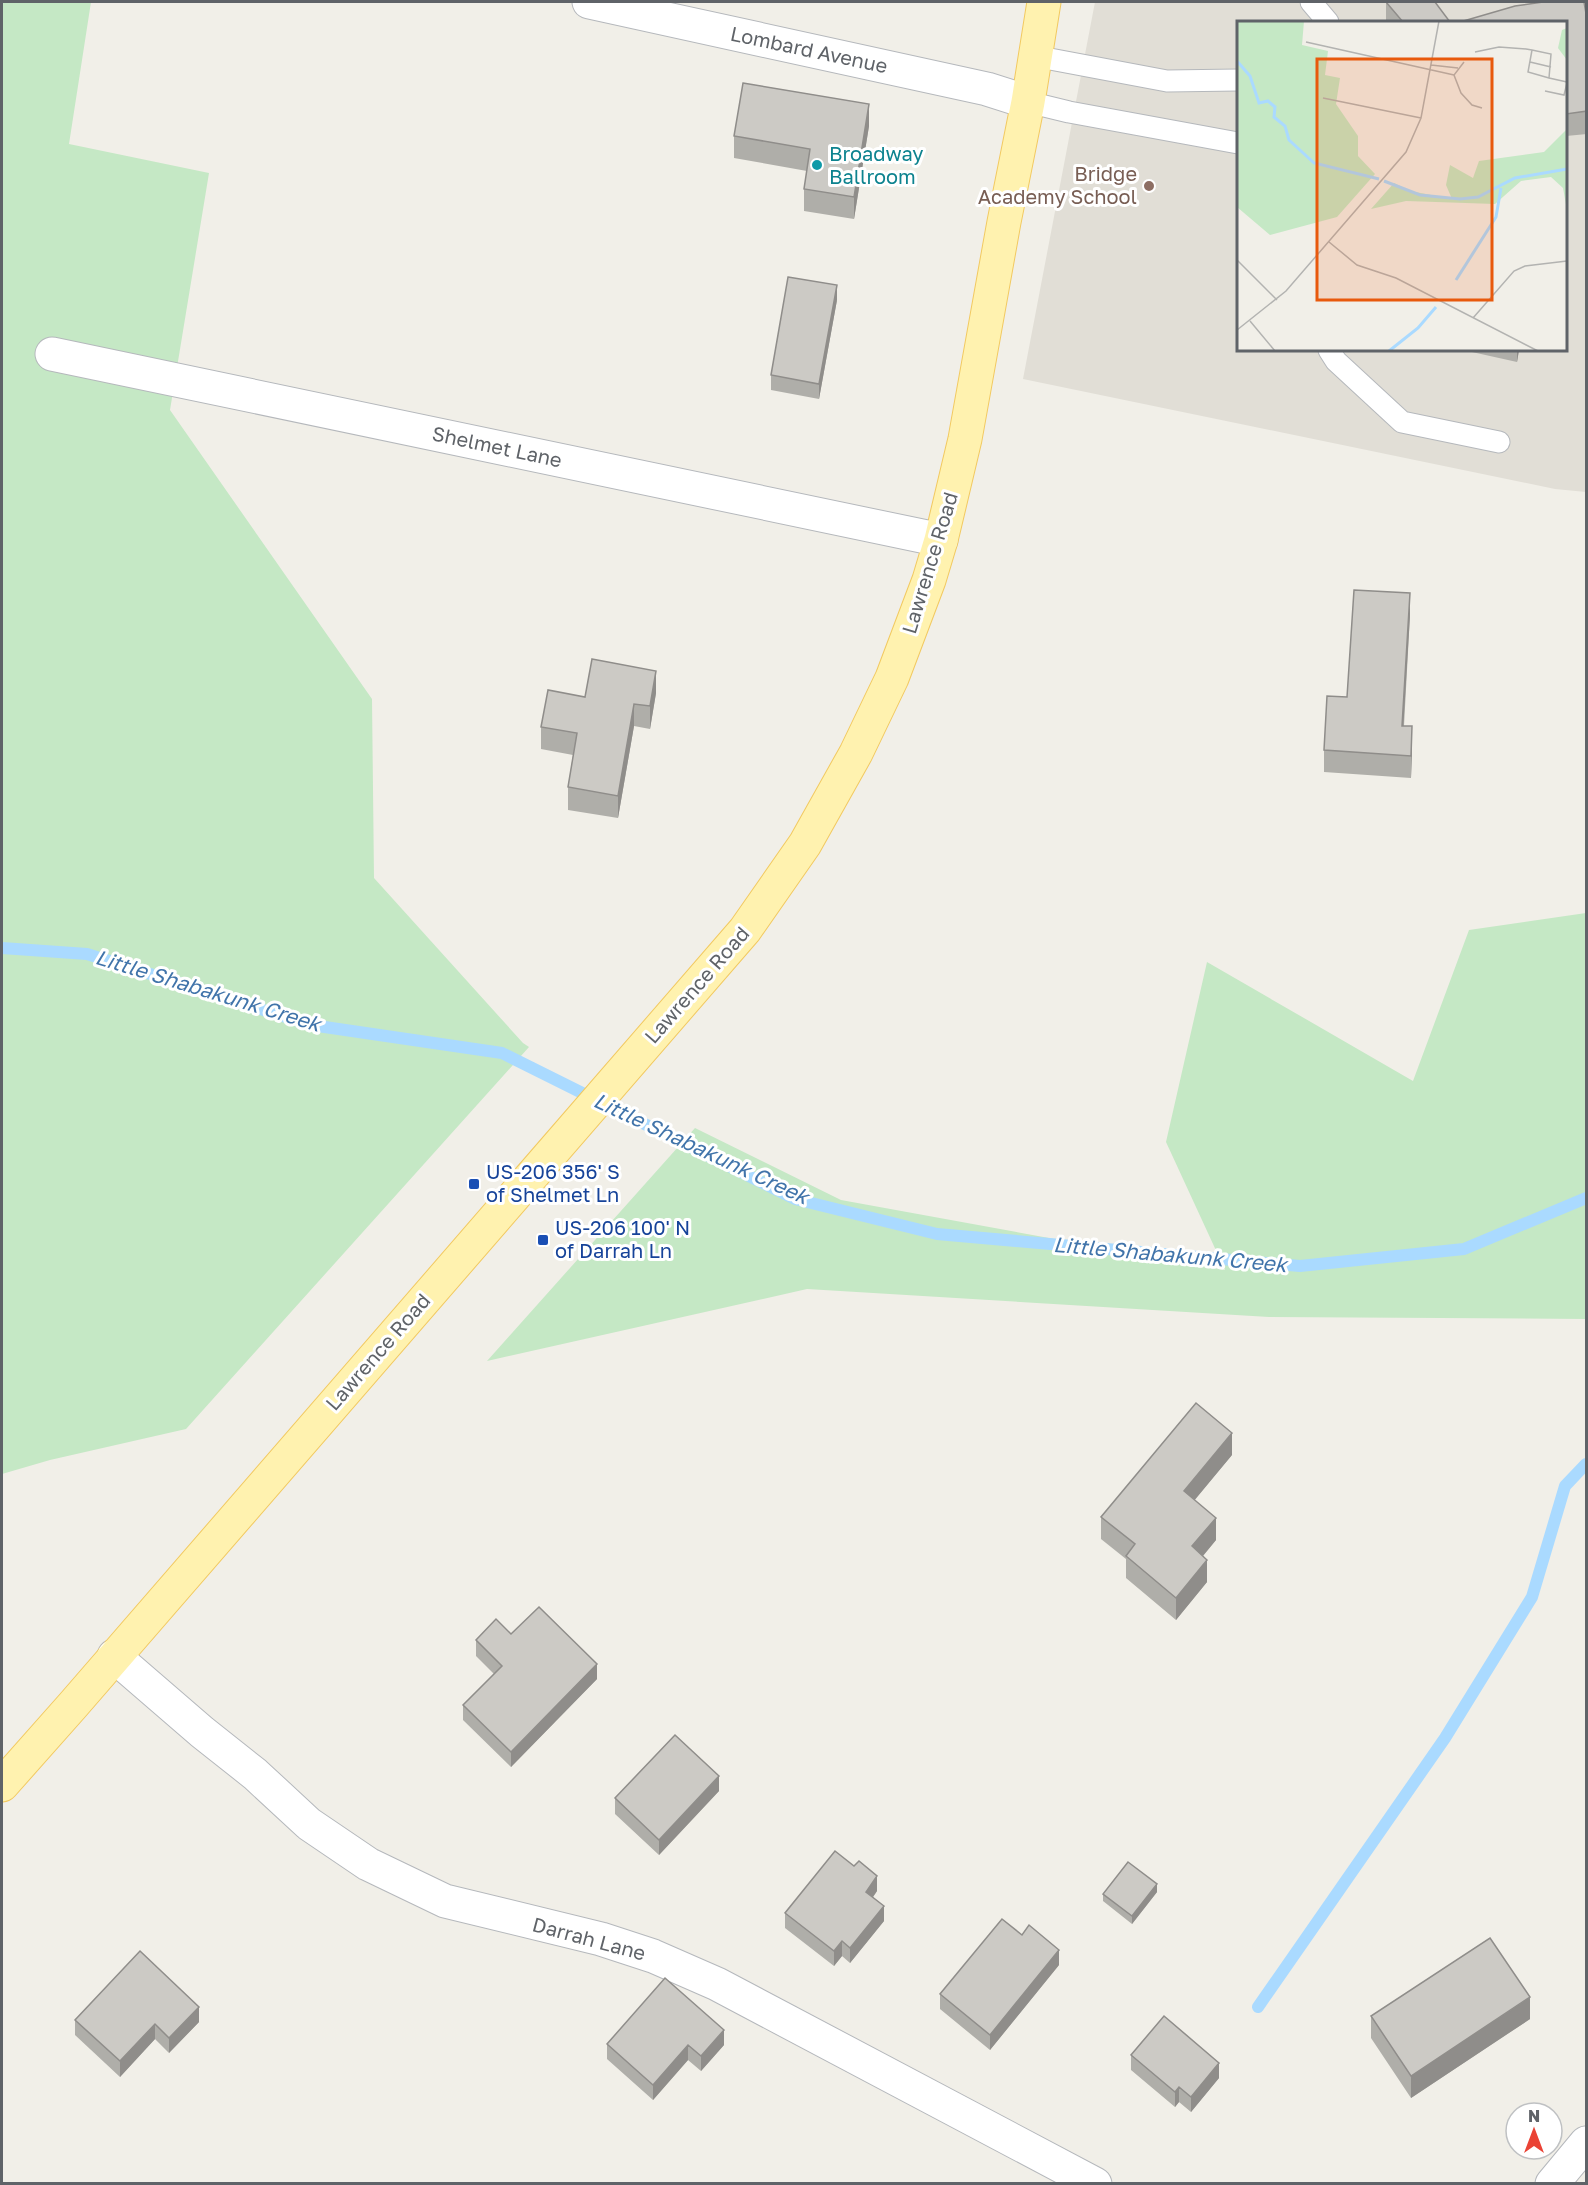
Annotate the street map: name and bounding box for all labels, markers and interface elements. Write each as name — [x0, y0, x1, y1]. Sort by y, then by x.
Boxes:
street label: Lombard Avenue — [728, 21, 890, 77]
inset map — [1237, 21, 1567, 351]
place label: Broadway Ballroom — [829, 141, 924, 188]
marker: Broadway Ballroom — [810, 158, 824, 172]
place label: Bridge Academy School — [978, 161, 1137, 208]
marker: Bridge Academy School — [1142, 179, 1156, 193]
street label: Shelmet Lane — [430, 421, 564, 472]
street label: Lawrence Road — [896, 489, 962, 636]
street label: Lawrence Road — [639, 921, 753, 1048]
water label: Little Shabakunk Creek — [92, 943, 326, 1037]
water label: Little Shabakunk Creek — [590, 1087, 815, 1210]
place label: US-206 356' S of Shelmet Ln — [486, 1159, 620, 1206]
marker: US-206 356' S of Shelmet Ln — [467, 1177, 481, 1191]
place label: US-206 100' N of Darrah Ln — [555, 1215, 690, 1262]
water label: Little Shabakunk Creek — [1052, 1231, 1290, 1277]
marker: US-206 100' N of Darrah Ln — [536, 1233, 550, 1247]
street label: Lawrence Road — [320, 1288, 434, 1415]
street label: Darrah Lane — [530, 1911, 648, 1965]
north arrow — [1504, 2101, 1564, 2161]
text: N — [1528, 2106, 1540, 2126]

